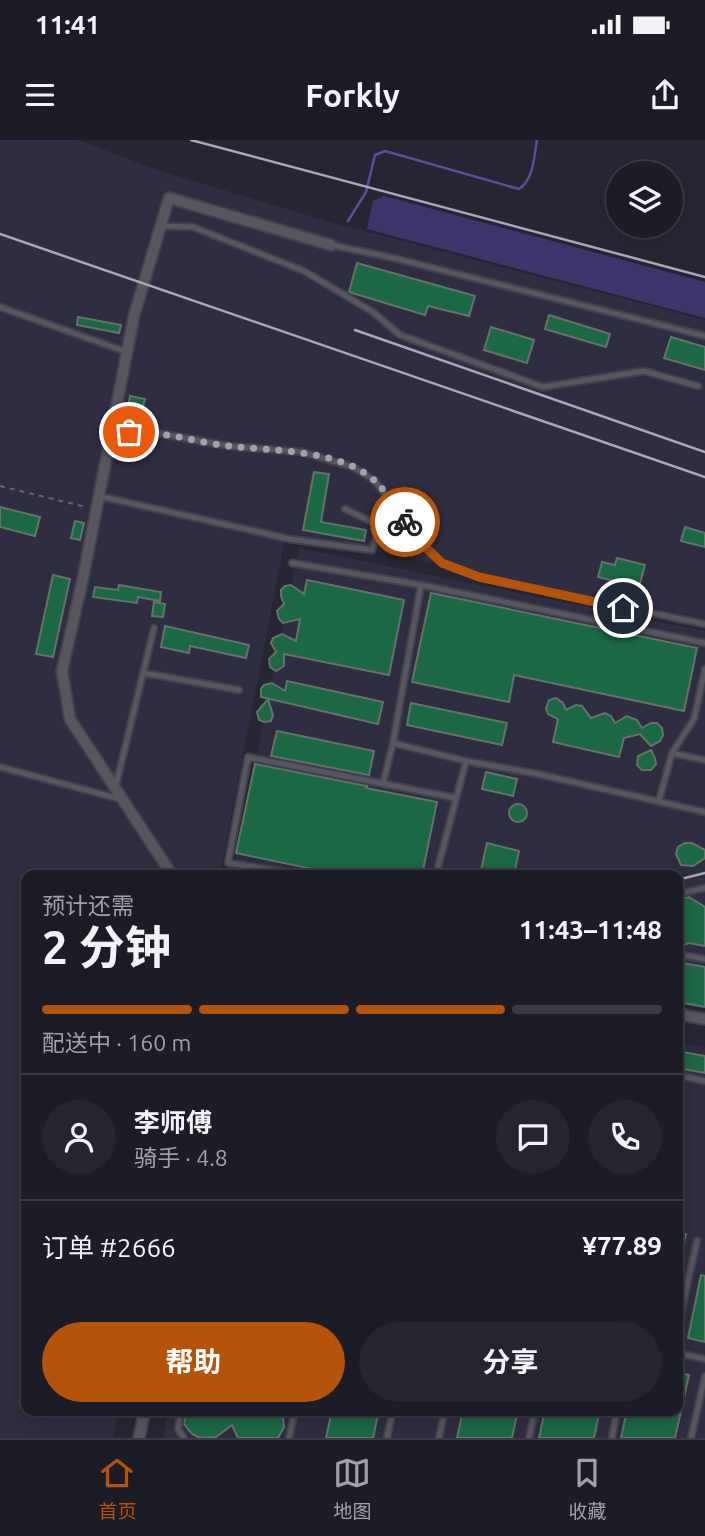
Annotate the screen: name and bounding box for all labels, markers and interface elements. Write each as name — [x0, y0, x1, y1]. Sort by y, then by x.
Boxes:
text: 11:41 — [35, 10, 100, 39]
icon: menu — [21, 76, 59, 114]
icon: share — [646, 76, 684, 114]
text: Forkly — [305, 77, 400, 113]
map controls — [606, 161, 683, 238]
button: layers — [606, 161, 683, 238]
pin — [99, 402, 159, 462]
icon: bag — [110, 413, 148, 451]
courier — [370, 487, 440, 557]
icon: bike — [386, 503, 424, 541]
pin — [593, 578, 653, 638]
icon: home — [604, 589, 642, 627]
text: 预计还需 — [42, 893, 134, 918]
text: 11:43–11:48 — [519, 915, 662, 944]
text: 2 分钟 — [42, 921, 171, 973]
text: 配送中 · 160 m — [42, 1030, 191, 1055]
button: person — [42, 1100, 116, 1174]
button: chat — [496, 1100, 570, 1174]
button: phone — [588, 1100, 662, 1174]
text: 李师傅 — [134, 1108, 212, 1137]
text: 骑手 · 4.8 — [134, 1145, 228, 1170]
text: ¥77.89 — [582, 1231, 662, 1260]
text: 订单 #2666 — [42, 1233, 176, 1262]
button: 帮助 — [42, 1322, 345, 1402]
button: 分享 — [359, 1322, 662, 1402]
tab: 首页 — [98, 1454, 137, 1523]
tab: 地图 — [333, 1454, 372, 1523]
tab: 收藏 — [568, 1454, 607, 1523]

